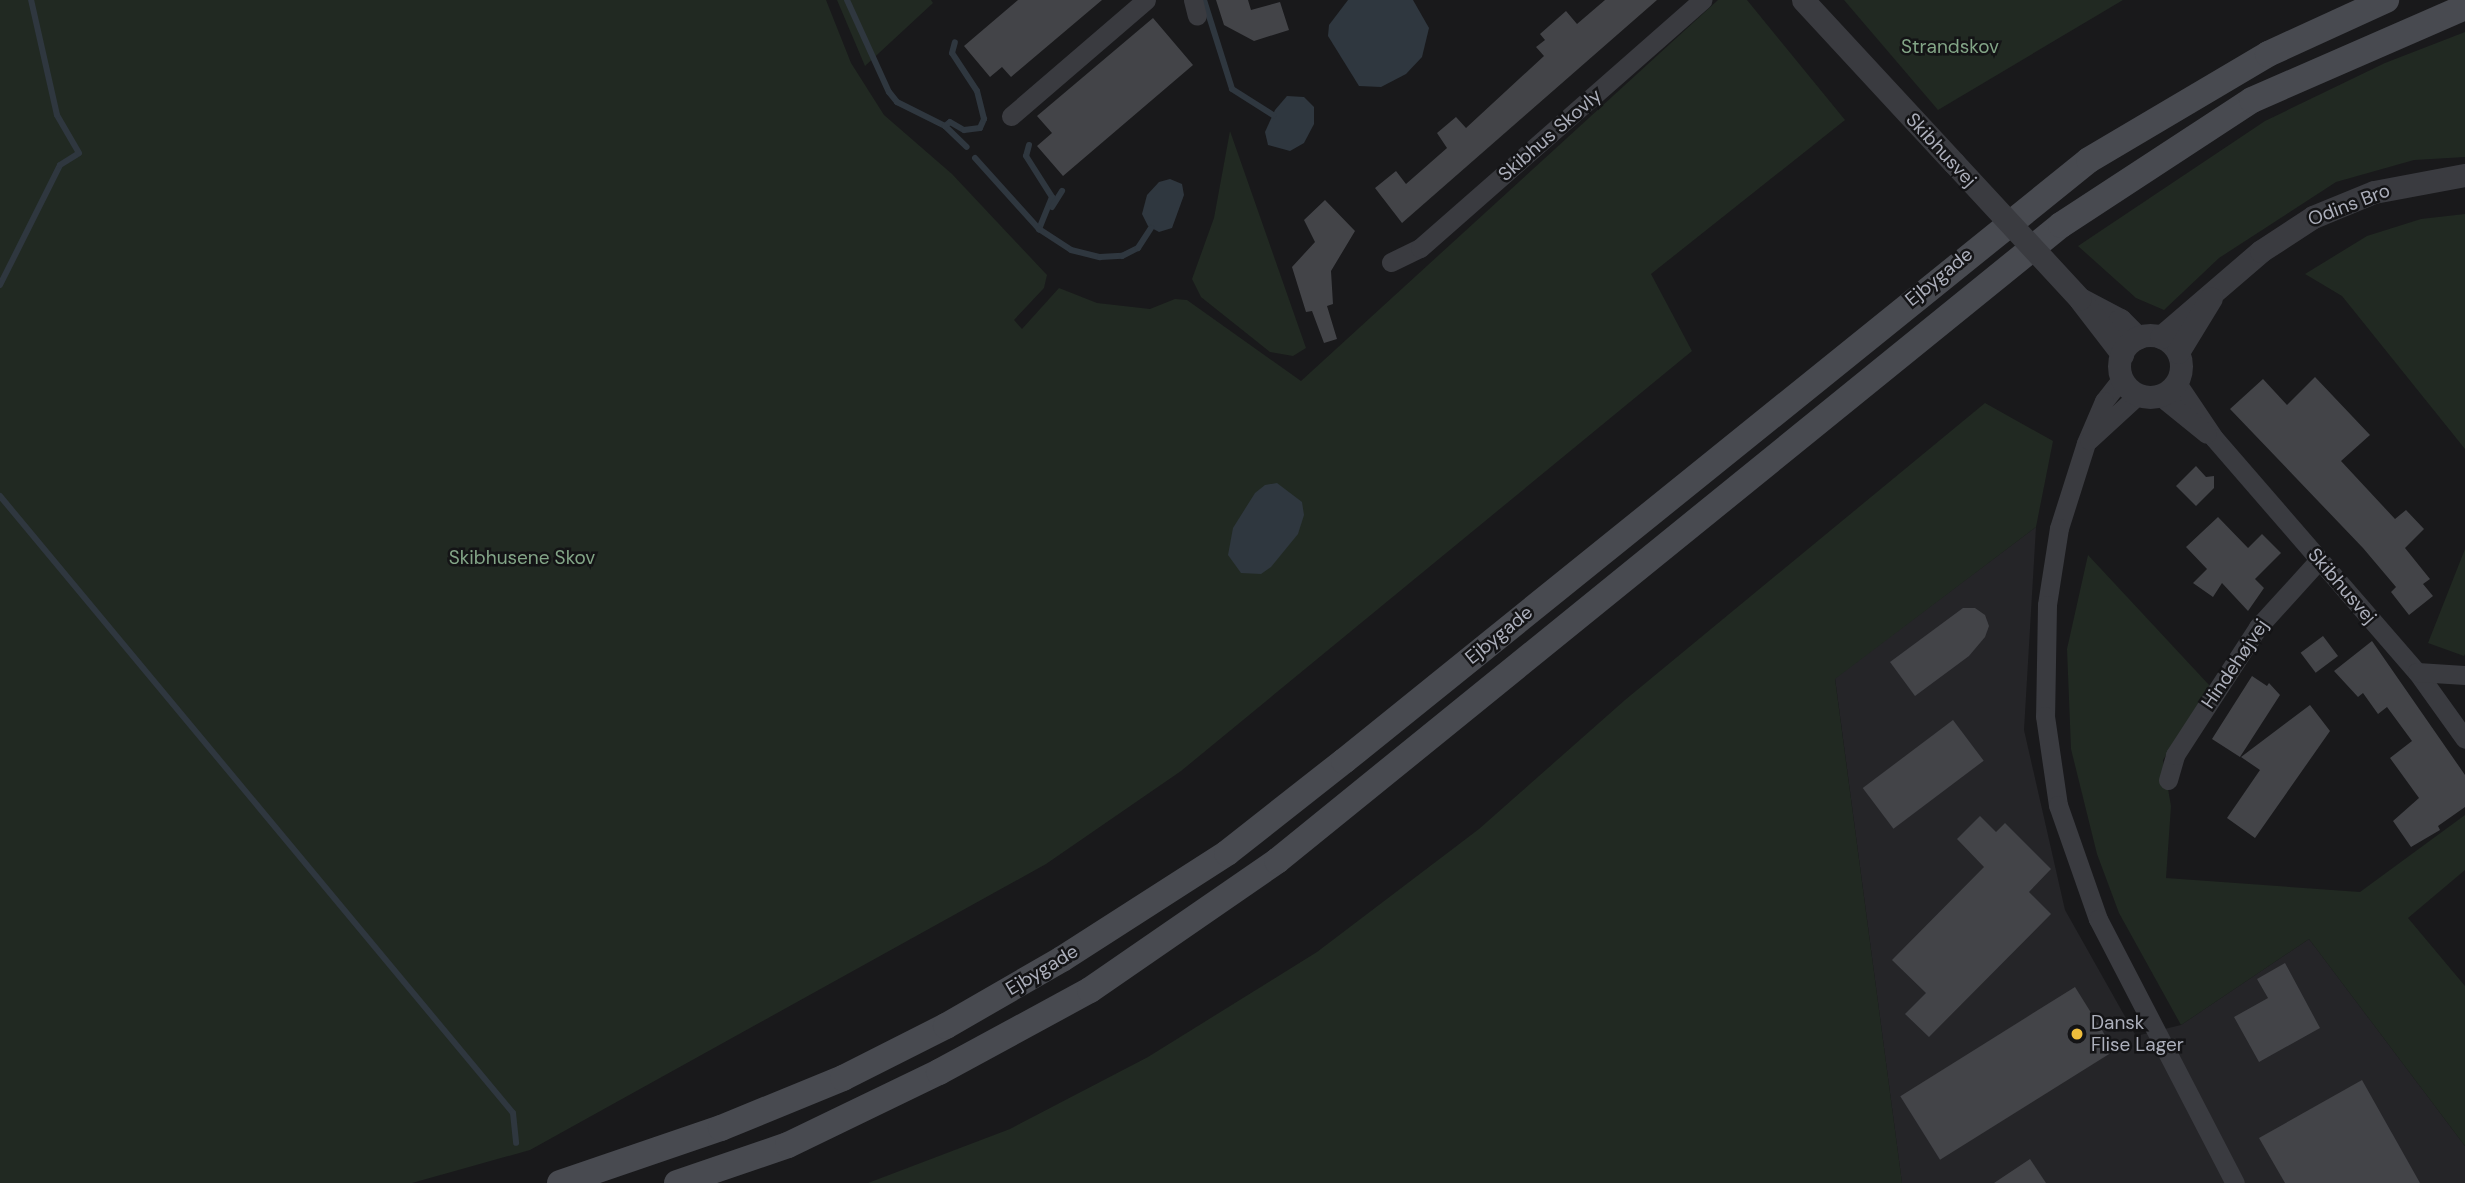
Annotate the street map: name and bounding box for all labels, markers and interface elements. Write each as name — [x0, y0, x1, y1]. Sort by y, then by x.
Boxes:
park label: Strandskov — [1901, 36, 1999, 58]
street label: Skibhus Skovly — [1494, 84, 1606, 186]
street label: Skibhusvej — [1901, 108, 1981, 192]
street label: Odins Bro — [2305, 179, 2393, 231]
street label: Ejbygade — [1901, 243, 1977, 311]
street label: Skibhusvej — [2303, 543, 2381, 629]
park label: Skibhusene Skov — [449, 547, 595, 569]
street label: Ejbygade — [1461, 601, 1537, 669]
street label: Hindehøjvej — [2197, 615, 2273, 713]
street label: Ejbygade — [1002, 940, 1082, 1000]
place label: Dansk Flise Lager — [2091, 1012, 2184, 1056]
marker: Dansk Flise Lager — [2069, 1026, 2085, 1042]

